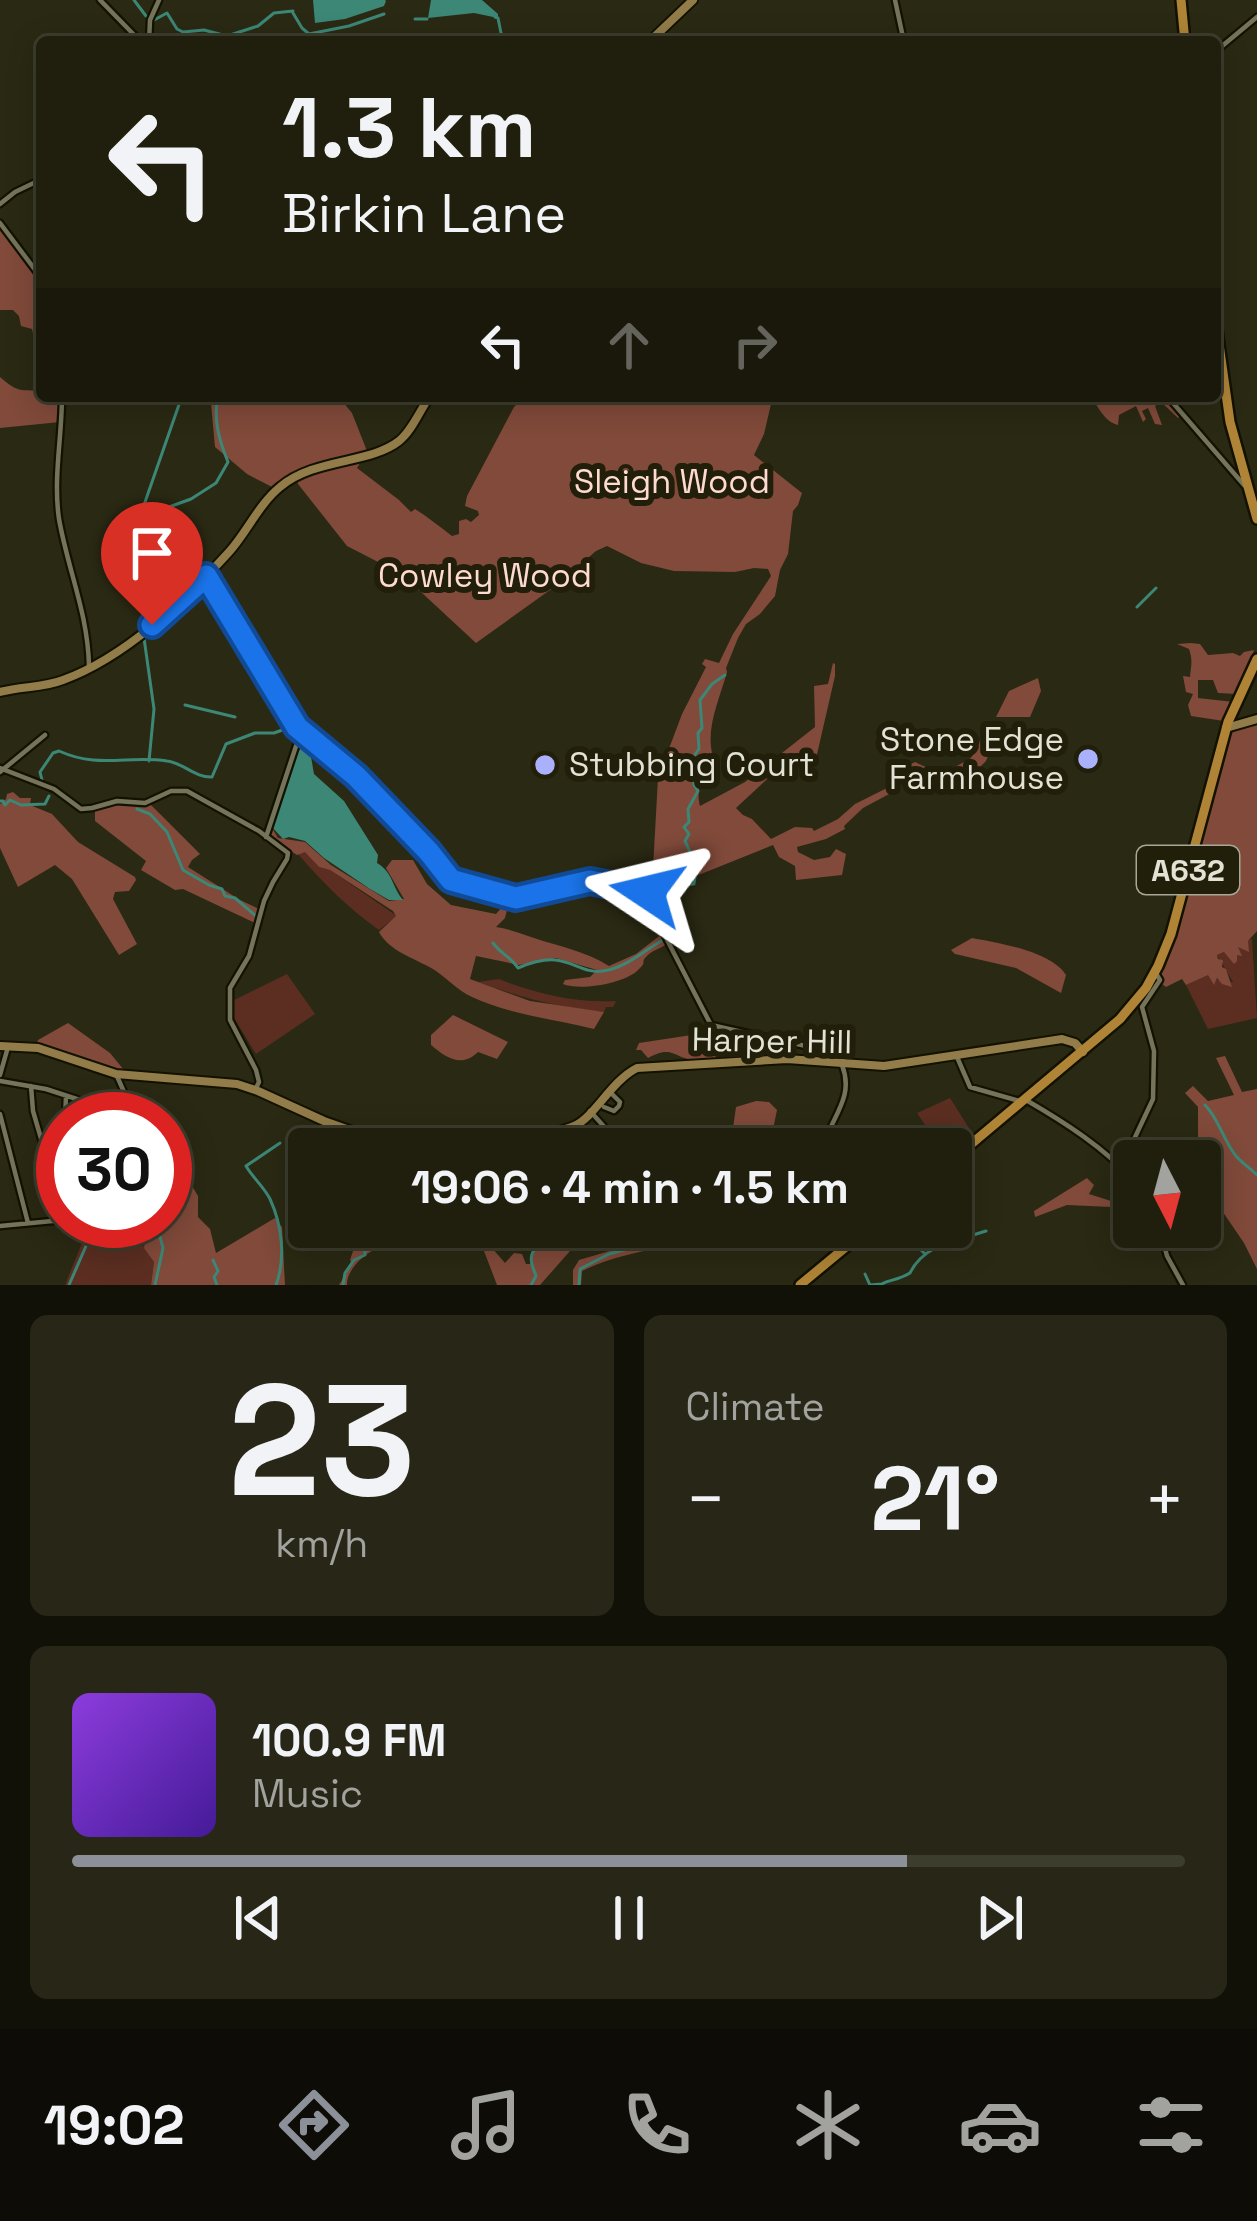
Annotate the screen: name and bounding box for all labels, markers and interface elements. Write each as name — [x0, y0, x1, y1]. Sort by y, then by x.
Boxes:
text: 1.3 km — [282, 74, 537, 182]
icon: left — [84, 84, 240, 240]
text: Birkin Lane — [282, 179, 566, 248]
icon: left — [470, 312, 536, 378]
icon: ahead — [596, 312, 662, 378]
icon: right — [722, 312, 788, 378]
park label: Sleigh Wood — [574, 461, 770, 503]
pin — [101, 502, 203, 625]
icon: arrive — [119, 520, 185, 586]
park label: Cowley Wood — [378, 555, 592, 597]
place label: Stone Edge Farmhouse — [880, 719, 1064, 799]
place label: Stubbing Court — [569, 744, 815, 786]
marker: Stone Edge Farmhouse — [1075, 746, 1101, 772]
marker: Stubbing Court — [532, 752, 558, 778]
position arrow — [584, 829, 710, 955]
road number: A632 — [1137, 846, 1239, 894]
street label: Harper Hill — [691, 1019, 853, 1063]
speed limit sign: 30 — [36, 1092, 192, 1248]
north arrow — [1113, 1140, 1221, 1248]
map controls — [1113, 1140, 1221, 1248]
text: 19:06 · 4 min · 1.5 km — [411, 1159, 849, 1216]
text: 23 — [228, 1341, 416, 1541]
text: Climate — [686, 1382, 825, 1431]
text: 21° — [870, 1441, 1000, 1556]
text: − — [686, 1457, 726, 1541]
text: + — [1144, 1457, 1185, 1541]
text: km/h — [275, 1519, 368, 1568]
text: 100.9 FM — [252, 1712, 446, 1769]
text: Music — [252, 1769, 363, 1818]
icon: previous — [225, 1885, 291, 1951]
icon: pause — [596, 1885, 662, 1951]
icon: next — [967, 1885, 1033, 1951]
icon: directions — [272, 2083, 356, 2167]
icon: music — [444, 2083, 528, 2167]
icon: phone — [615, 2083, 699, 2167]
icon: climate — [786, 2083, 870, 2167]
icon: car — [958, 2083, 1042, 2167]
icon: filters — [1129, 2083, 1213, 2167]
text: 19:02 — [44, 2091, 185, 2160]

